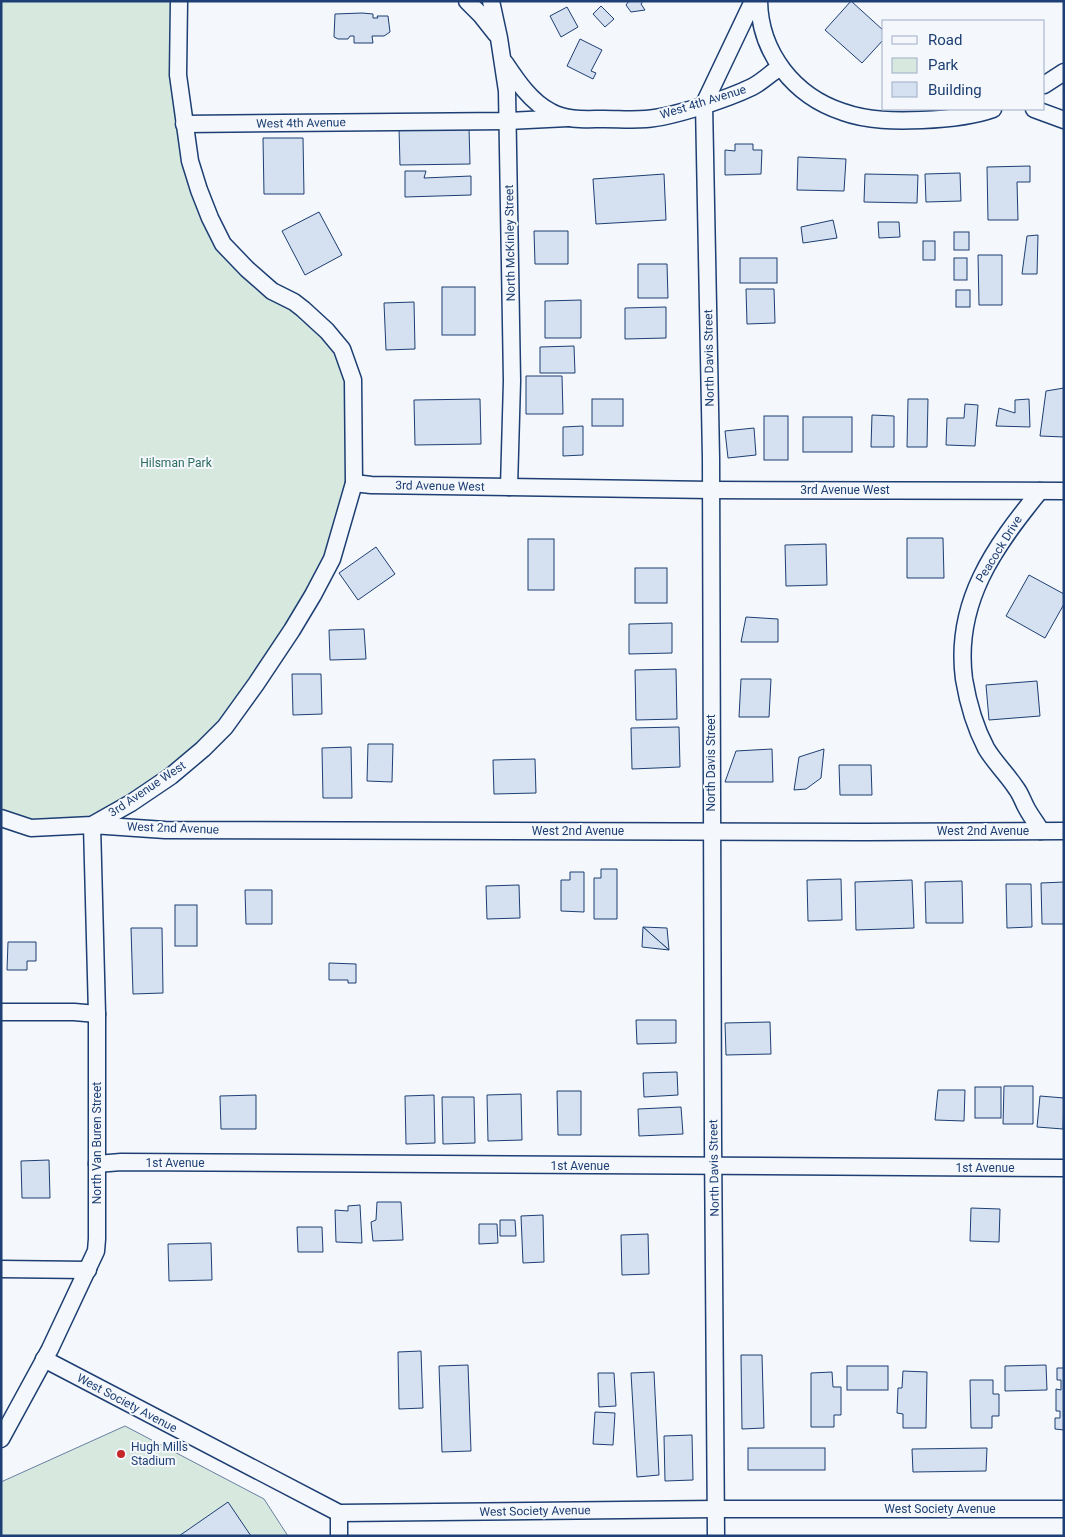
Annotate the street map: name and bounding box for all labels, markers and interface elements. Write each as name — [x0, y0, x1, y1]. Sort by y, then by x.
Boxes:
legend — [882, 20, 1045, 110]
text: Road — [928, 31, 962, 49]
text: Park — [928, 56, 959, 74]
text: Building — [928, 81, 982, 99]
street label: West 4th Avenue — [658, 82, 748, 122]
street label: West 4th Avenue — [256, 115, 346, 131]
street label: North McKinley Street — [502, 185, 518, 301]
street label: North Davis Street — [701, 309, 717, 407]
park label: Hilsman Park — [140, 456, 213, 470]
street label: 3rd Avenue West — [395, 478, 485, 494]
street label: 3rd Avenue West — [800, 483, 890, 497]
street label: Peacock Drive — [973, 513, 1025, 585]
street label: North Davis Street — [704, 714, 718, 812]
street label: 3rd Avenue West — [106, 758, 188, 820]
street label: West 2nd Avenue — [127, 819, 219, 837]
street label: West 2nd Avenue — [532, 824, 624, 838]
street label: West 2nd Avenue — [937, 824, 1029, 838]
street label: North Van Buren Street — [90, 1082, 104, 1204]
street label: North Davis Street — [706, 1119, 722, 1217]
street label: 1st Avenue — [145, 1156, 205, 1170]
street label: 1st Avenue — [550, 1159, 610, 1173]
street label: 1st Avenue — [955, 1161, 1015, 1175]
street label: West Society Avenue — [75, 1371, 179, 1435]
place label: Hugh Mills Stadium — [131, 1440, 188, 1468]
marker: Hugh Mills Stadium — [115, 1448, 127, 1460]
street label: West Society Avenue — [884, 1502, 996, 1516]
street label: West Society Avenue — [479, 1503, 591, 1519]

